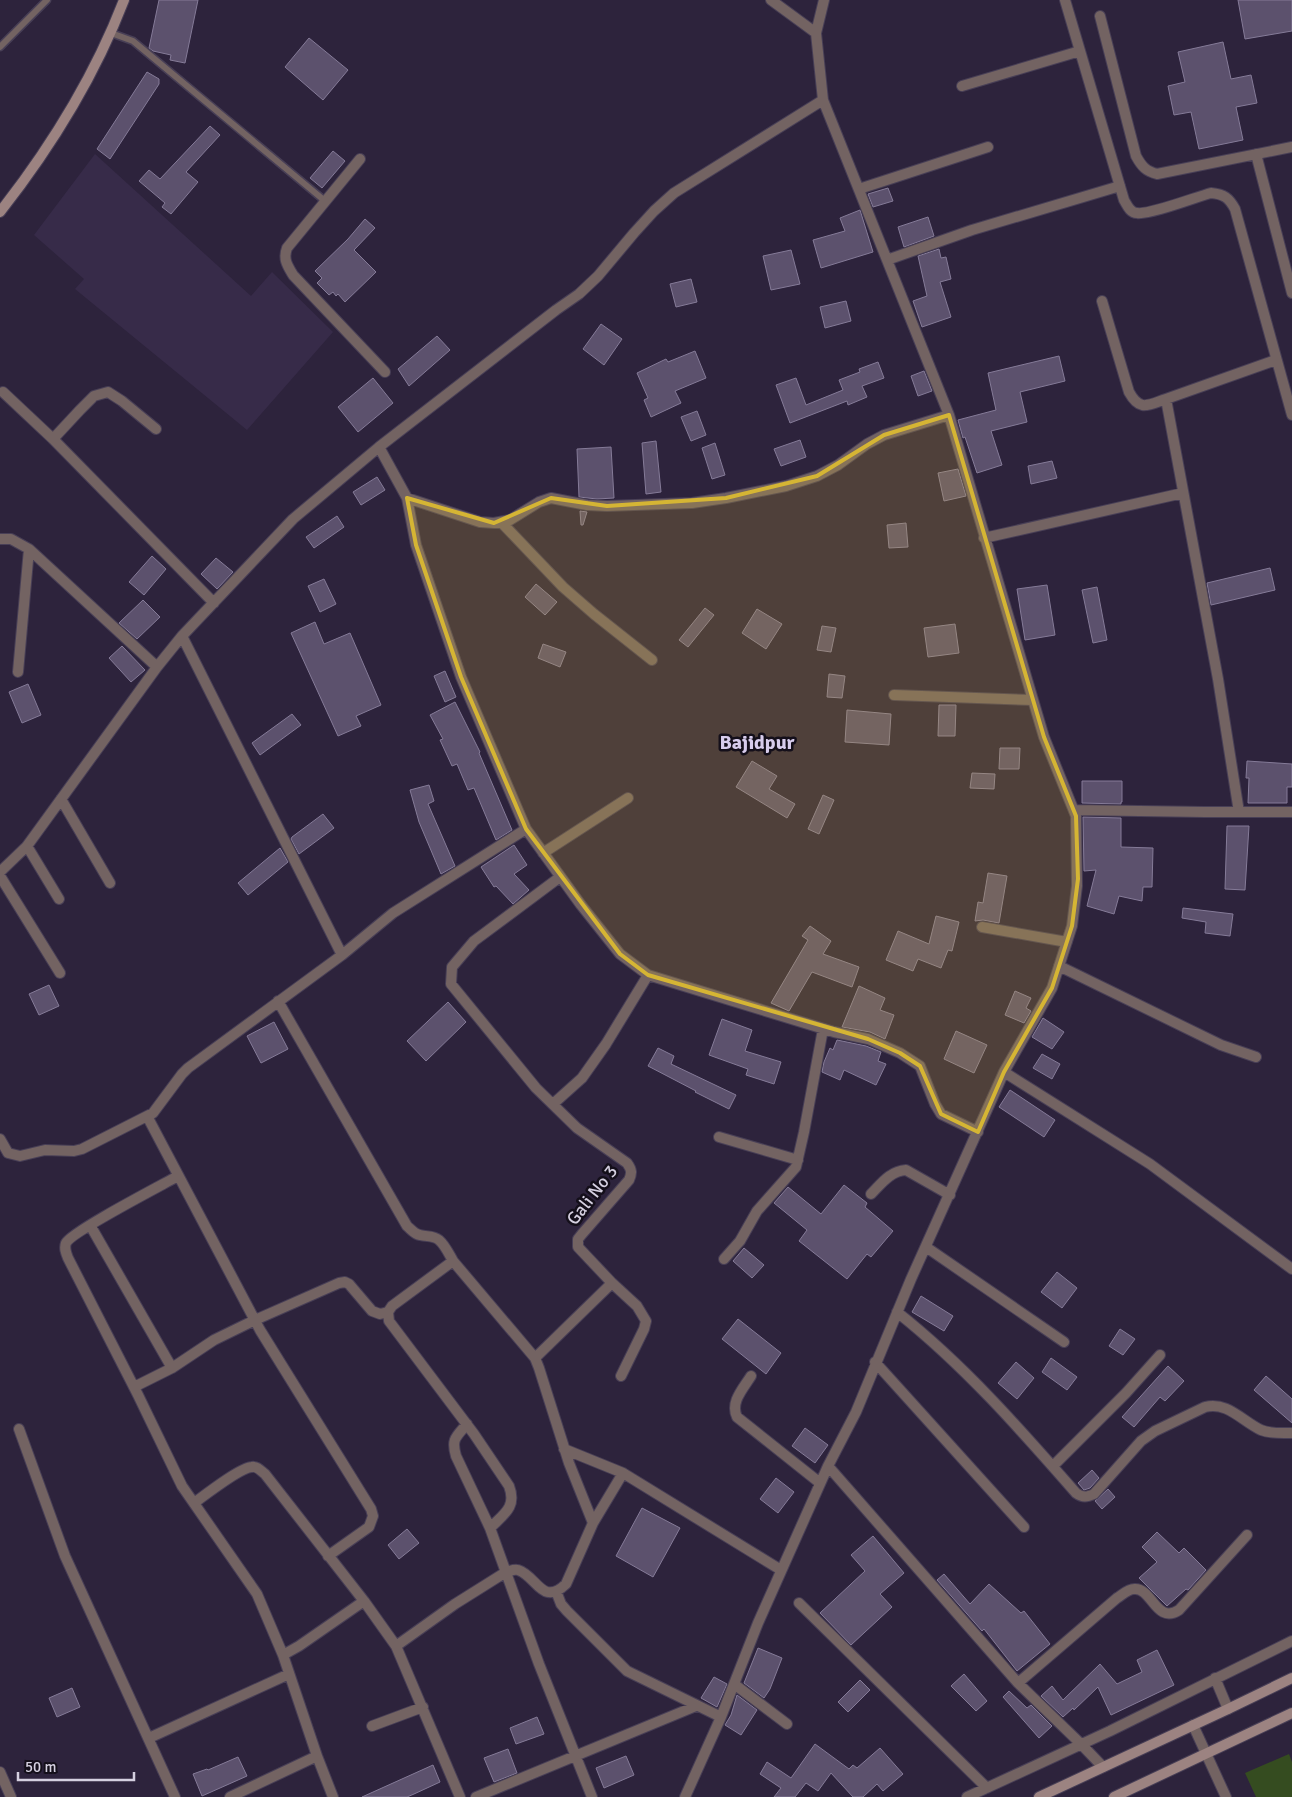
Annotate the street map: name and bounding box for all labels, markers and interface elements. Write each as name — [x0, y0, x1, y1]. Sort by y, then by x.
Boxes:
district label: Bajidpur — [719, 730, 795, 755]
street label: Gali No 3 — [562, 1161, 622, 1229]
scale bar — [18, 1750, 134, 1782]
text: 50 m — [25, 1758, 56, 1776]

